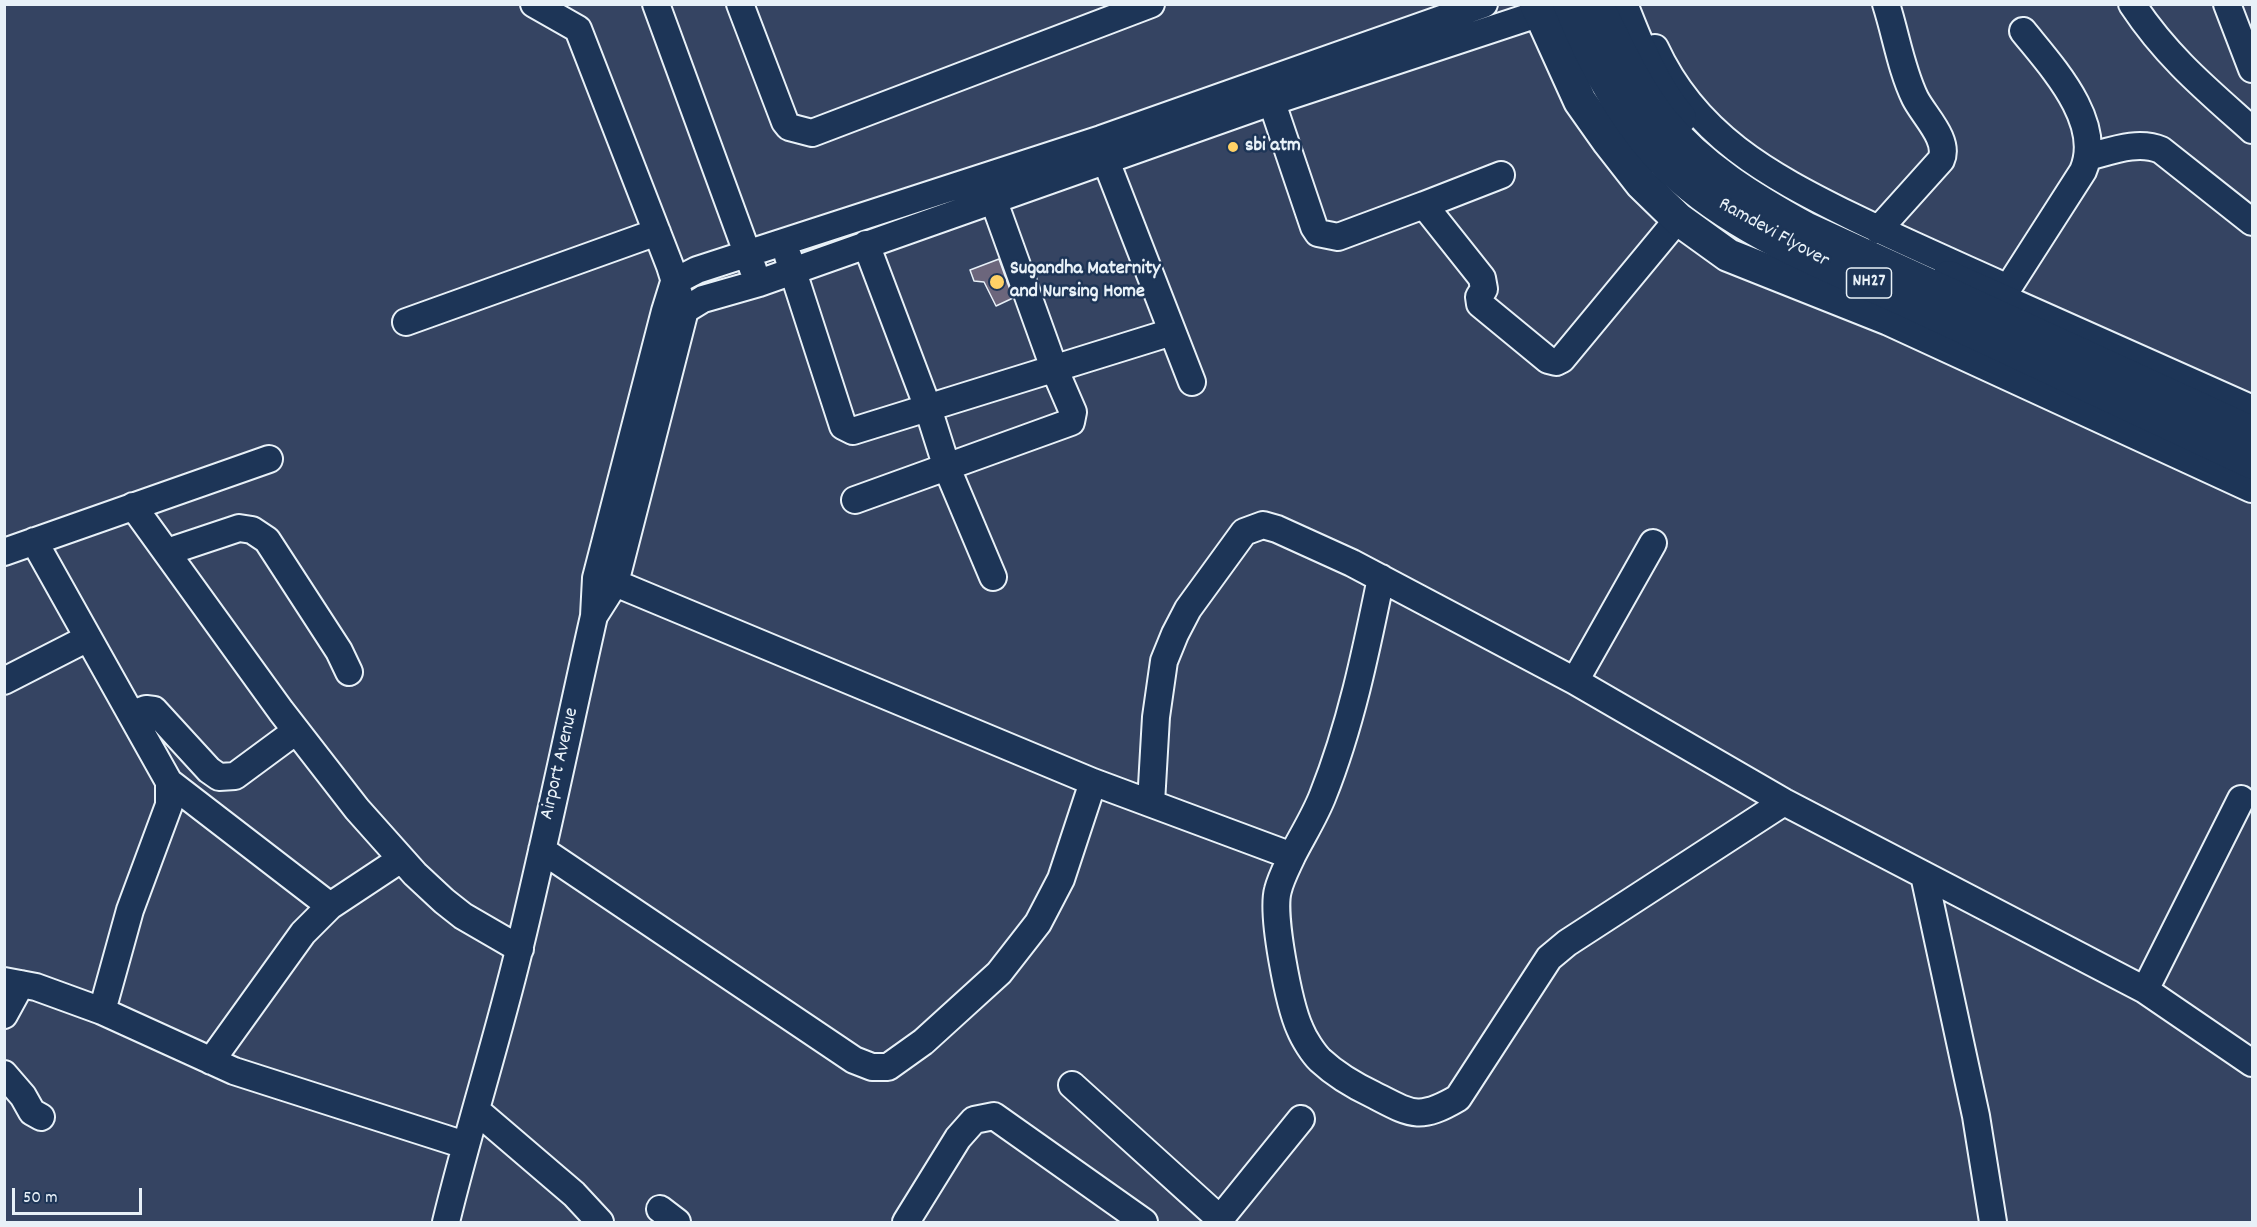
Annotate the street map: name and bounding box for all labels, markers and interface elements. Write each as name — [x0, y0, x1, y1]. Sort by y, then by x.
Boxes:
place label: sbi atm — [1245, 135, 1301, 159]
marker: sbi atm — [1226, 140, 1240, 154]
street label: Ramdevi Flyover — [1713, 194, 1833, 274]
place label: Sugandha Maternity and Nursing Home — [1010, 258, 1160, 305]
road number: NH27 — [1846, 268, 1892, 298]
marker: Sugandha Maternity and Nursing Home — [988, 273, 1006, 291]
street label: Airport Avenue — [536, 706, 586, 822]
scale bar — [15, 1176, 146, 1214]
text: 50 m — [23, 1186, 58, 1211]

